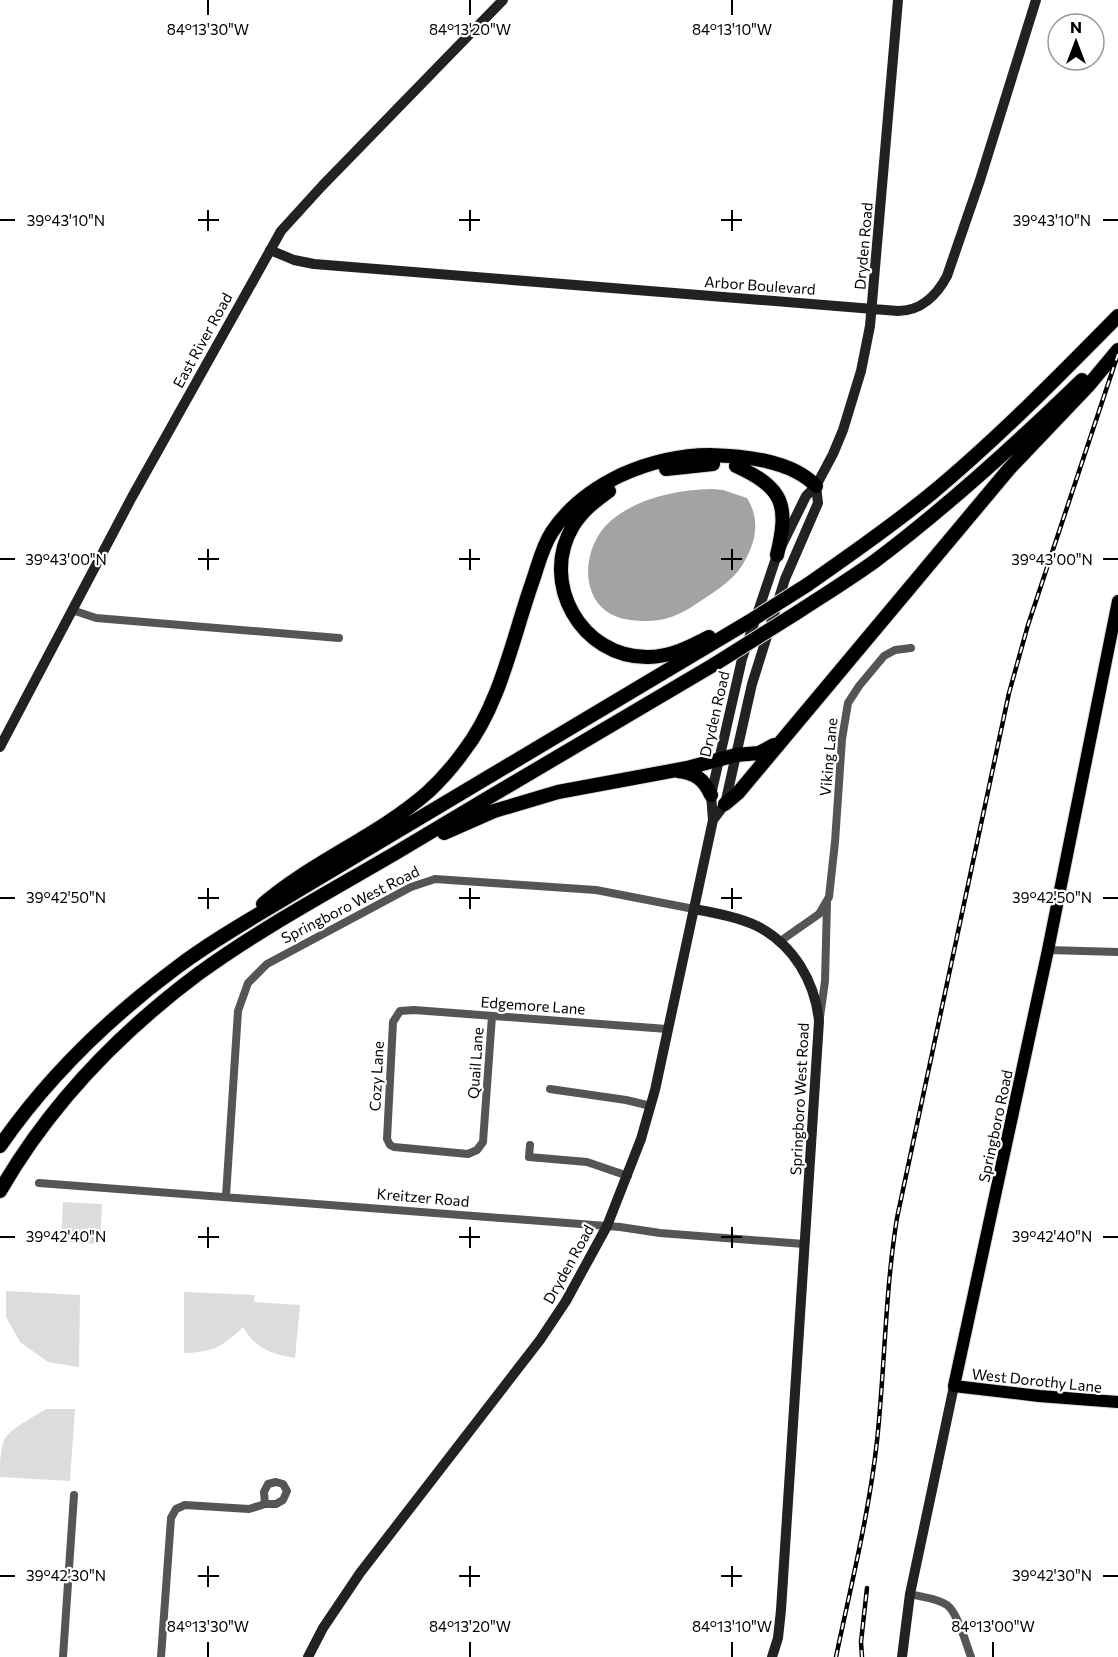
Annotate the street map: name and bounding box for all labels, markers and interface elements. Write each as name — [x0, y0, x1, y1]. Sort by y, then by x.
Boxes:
north arrow — [1046, 12, 1106, 72]
text: N — [1070, 17, 1082, 36]
text: 84°13'30"W — [167, 20, 249, 38]
text: 84°13'20"W — [429, 20, 511, 38]
text: 84°13'10"W — [692, 20, 772, 38]
street label: Dryden Road — [850, 202, 876, 290]
text: 39°43'10"N — [27, 211, 105, 229]
text: 39°43'10"N — [1013, 211, 1091, 229]
street label: Arbor Boulevard — [704, 272, 816, 298]
street label: East River Road — [169, 289, 235, 391]
text: 39°43'00"N — [25, 550, 107, 568]
text: 39°43'00"N — [1011, 550, 1093, 568]
street label: Dryden Road — [695, 669, 733, 759]
street label: Viking Lane — [816, 717, 840, 797]
street label: Springboro West Road — [278, 861, 422, 947]
text: 39°42'50"N — [26, 888, 106, 906]
text: 39°42'50"N — [1012, 888, 1092, 906]
street label: Edgemore Lane — [480, 992, 586, 1018]
street label: Springboro West Road — [786, 1022, 812, 1176]
street label: Quail Lane — [464, 1026, 486, 1100]
street label: Cozy Lane — [365, 1040, 387, 1112]
street label: Springboro Road — [974, 1068, 1016, 1184]
street label: Kreitzer Road — [376, 1184, 470, 1210]
street label: Dryden Road — [539, 1221, 597, 1307]
text: 39°42'40"N — [26, 1227, 106, 1245]
text: 39°42'40"N — [1012, 1227, 1092, 1245]
street label: West Dorothy Lane — [971, 1364, 1103, 1396]
text: 39°42'30"N — [26, 1566, 106, 1584]
text: 39°42'30"N — [1012, 1566, 1092, 1584]
text: 84°13'30"W — [167, 1617, 249, 1635]
text: 84°13'20"W — [429, 1617, 511, 1635]
text: 84°13'10"W — [692, 1617, 772, 1635]
text: 84°13'00"W — [951, 1617, 1035, 1635]

